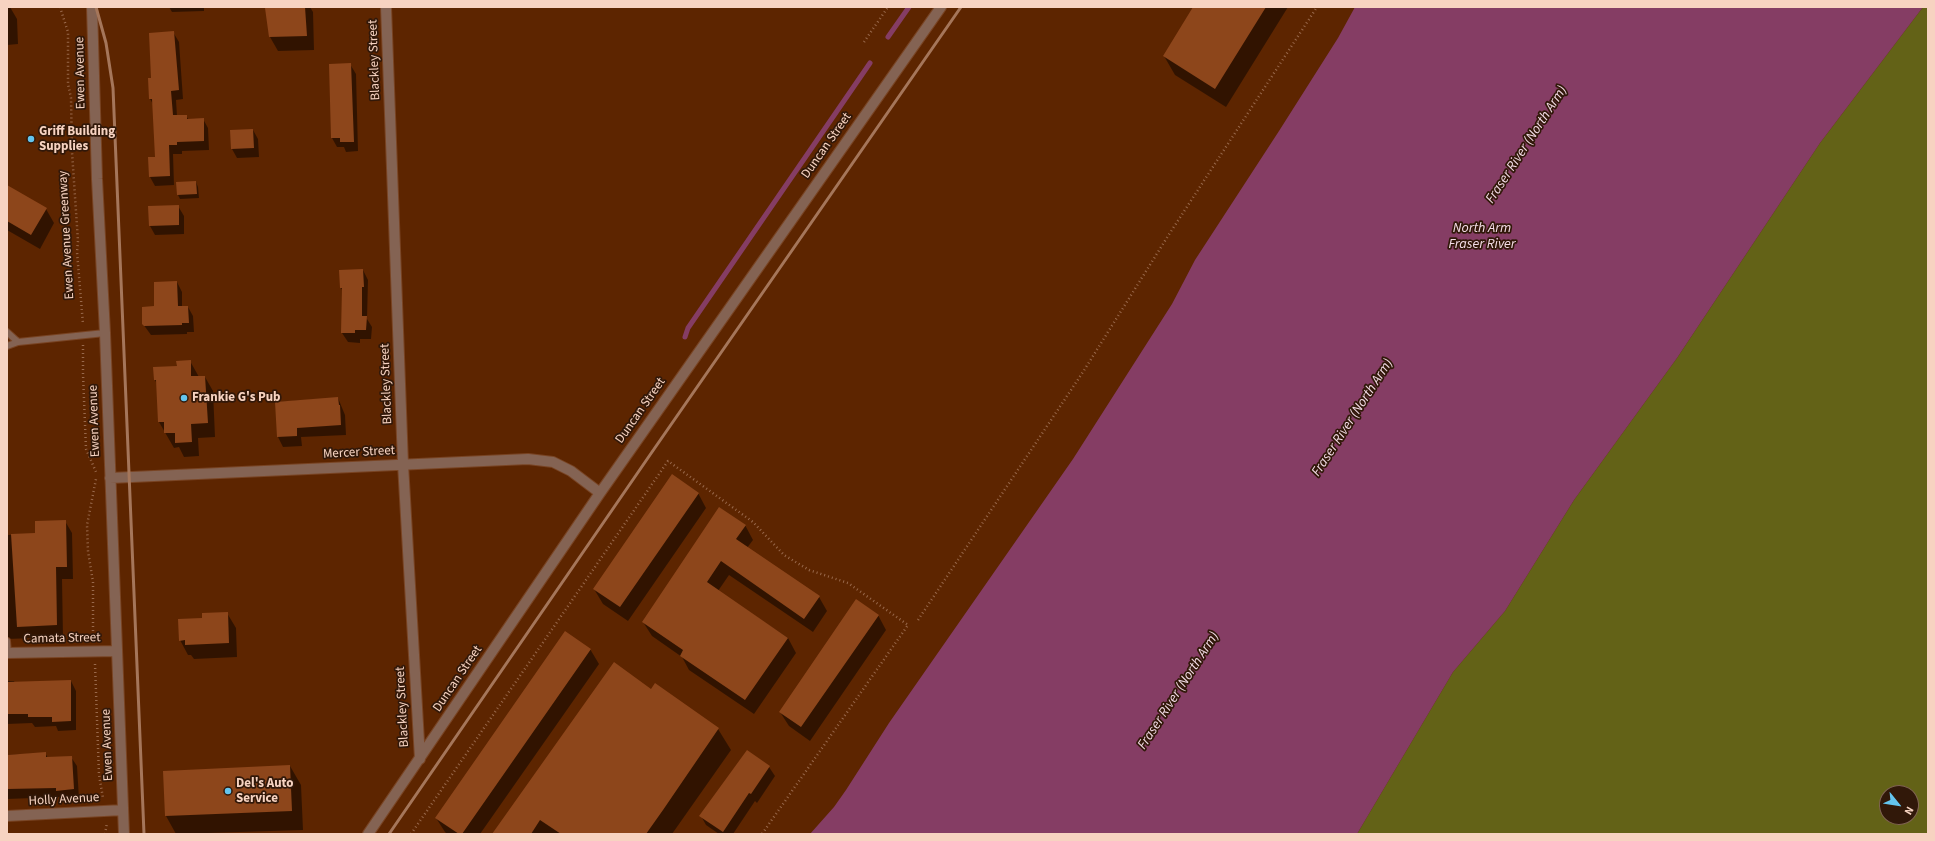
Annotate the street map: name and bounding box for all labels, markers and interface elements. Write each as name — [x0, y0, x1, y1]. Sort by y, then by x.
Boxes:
street label: Blackley Street — [366, 19, 384, 101]
street label: Ewen Avenue — [73, 37, 89, 109]
water label: Fraser River (North Arm) — [1483, 83, 1571, 207]
street label: Duncan Street — [799, 110, 855, 182]
place label: Griff Building Supplies — [39, 124, 115, 155]
marker: Griff Building Supplies — [26, 134, 36, 144]
street label: Ewen Avenue Greenway — [56, 170, 78, 300]
water label: North Arm Fraser River — [1448, 221, 1516, 254]
street label: Blackley Street — [378, 343, 396, 425]
water label: Fraser River (North Arm) — [1309, 356, 1397, 480]
street label: Duncan Street — [613, 375, 669, 447]
street label: Ewen Avenue — [86, 385, 104, 457]
place label: Frankie G's Pub — [192, 390, 281, 406]
marker: Frankie G's Pub — [179, 393, 189, 403]
street label: Mercer Street — [323, 443, 395, 463]
water label: Fraser River (North Arm) — [1135, 629, 1223, 753]
street label: Camata Street — [23, 631, 101, 647]
street label: Duncan Street — [430, 643, 486, 715]
street label: Blackley Street — [393, 666, 413, 748]
street label: Ewen Avenue — [99, 709, 117, 781]
place label: Del's Auto Service — [236, 776, 293, 807]
north arrow — [1879, 785, 1919, 825]
marker: Del's Auto Service — [223, 786, 233, 796]
street label: Holly Avenue — [28, 790, 100, 810]
text: N — [1901, 804, 1917, 818]

